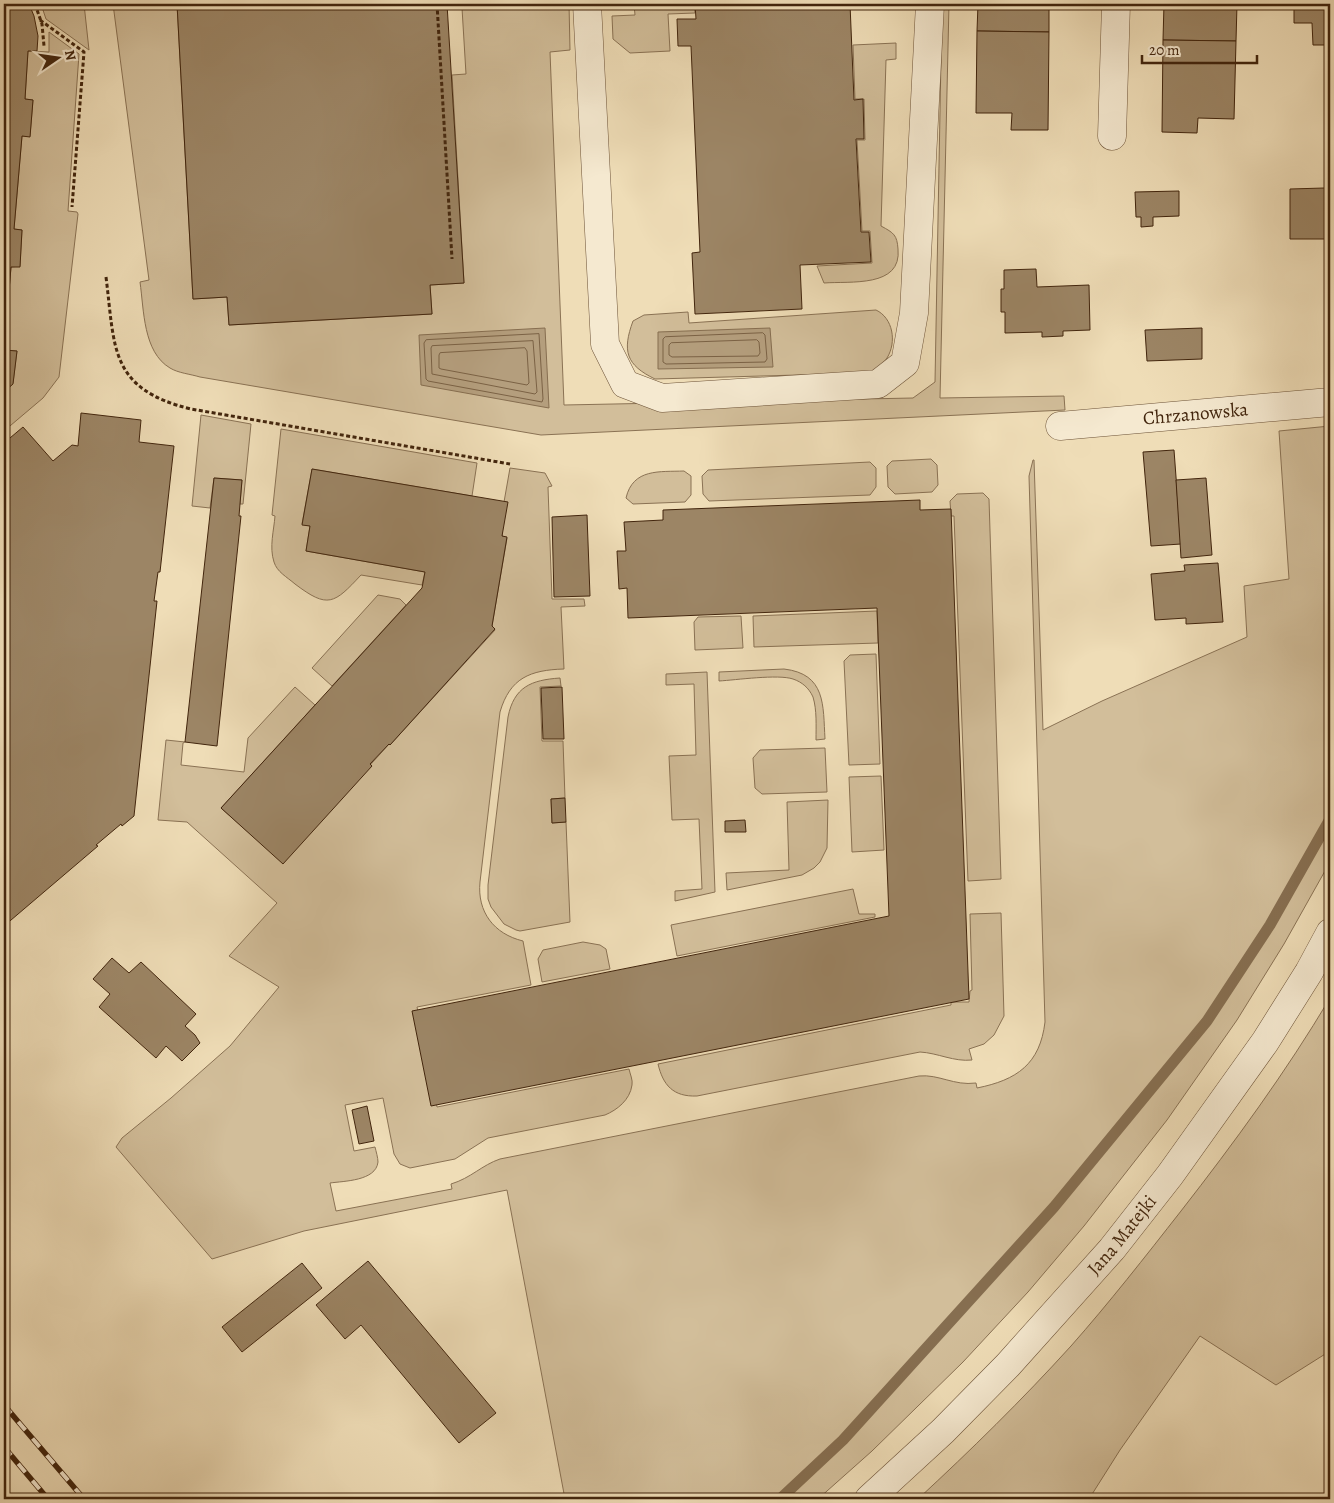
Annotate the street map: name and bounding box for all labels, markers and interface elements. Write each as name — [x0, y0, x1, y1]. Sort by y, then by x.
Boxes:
north arrow — [32, 32, 82, 82]
scale bar — [1142, 32, 1256, 64]
text: 20 m — [1149, 40, 1180, 60]
text: N — [60, 48, 81, 62]
street label: Chrzanowska — [1142, 396, 1249, 432]
street label: Jana Matejki — [1081, 1189, 1163, 1281]

